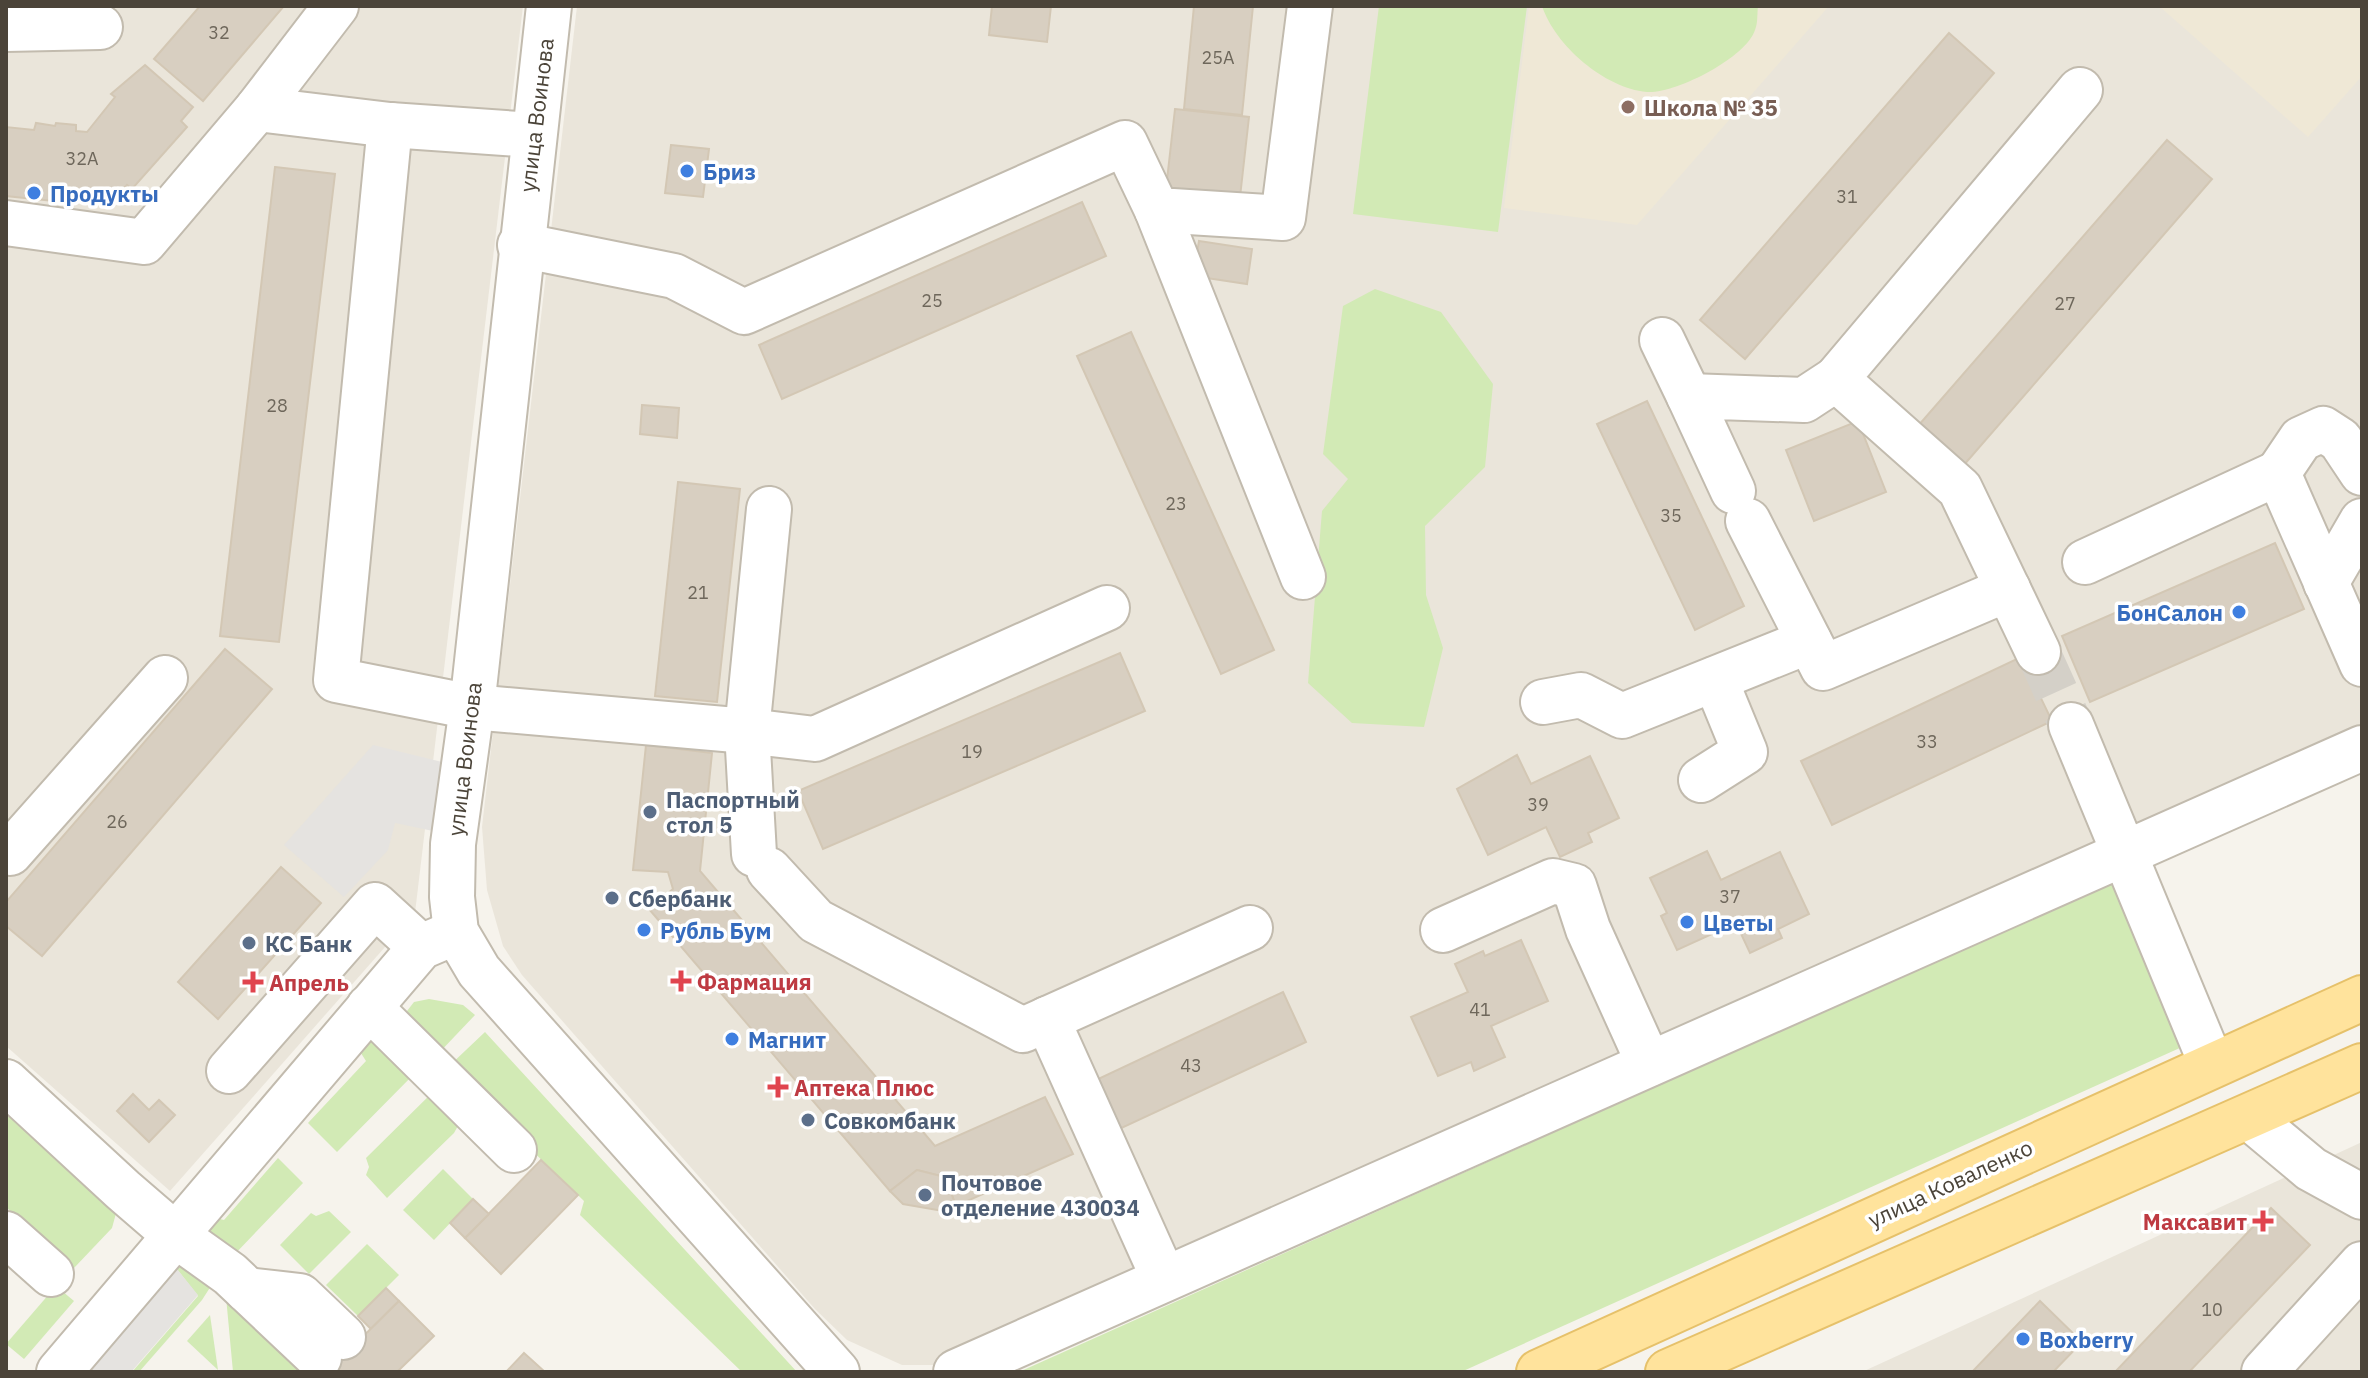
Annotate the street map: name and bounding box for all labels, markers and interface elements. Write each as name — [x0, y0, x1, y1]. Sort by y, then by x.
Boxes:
house number: 32 — [208, 21, 230, 44]
street label: улица Воинова — [512, 36, 560, 194]
house number: 25А — [1201, 46, 1235, 69]
place label: Школа № 35 — [1644, 93, 1778, 122]
marker: Школа № 35 — [1619, 98, 1637, 116]
house number: 32А — [65, 147, 99, 170]
place label: Бриз — [703, 157, 756, 186]
marker: Бриз — [678, 162, 696, 180]
place label: Продукты — [50, 179, 159, 208]
marker: Продукты — [25, 184, 43, 202]
house number: 31 — [1836, 185, 1858, 208]
house number: 25 — [921, 289, 943, 312]
house number: 27 — [2054, 292, 2076, 315]
house number: 28 — [266, 394, 288, 417]
house number: 23 — [1165, 492, 1187, 515]
house number: 35 — [1660, 504, 1682, 527]
house number: 21 — [687, 581, 709, 604]
place label: БонСалон — [2117, 598, 2223, 627]
marker: БонСалон — [2230, 603, 2248, 621]
street label: улица Воинова — [440, 680, 488, 838]
house number: 33 — [1916, 730, 1938, 753]
house number: 19 — [961, 740, 983, 763]
place label: Паспортный стол 5 — [666, 785, 800, 839]
house number: 39 — [1527, 793, 1549, 816]
marker: Паспортный стол 5 — [641, 803, 659, 821]
house number: 26 — [106, 810, 128, 833]
place label: Сбербанк — [628, 884, 732, 913]
house number: 37 — [1719, 885, 1741, 908]
marker: Сбербанк — [603, 889, 621, 907]
place label: Цветы — [1703, 908, 1774, 937]
marker: Цветы — [1678, 913, 1696, 931]
place label: Рубль Бум — [660, 916, 771, 945]
marker: Рубль Бум — [635, 921, 653, 939]
place label: КС Банк — [265, 929, 352, 958]
marker: КС Банк — [240, 934, 258, 952]
place label: Фармация — [697, 967, 812, 996]
place label: Апрель — [269, 968, 349, 997]
marker: Фармация — [672, 972, 690, 990]
marker: Апрель — [244, 973, 262, 991]
house number: 41 — [1469, 998, 1491, 1021]
place label: Магнит — [748, 1025, 826, 1054]
marker: Магнит — [723, 1030, 741, 1048]
house number: 43 — [1180, 1054, 1202, 1077]
place label: Аптека Плюс — [794, 1073, 934, 1102]
marker: Аптека Плюс — [769, 1078, 787, 1096]
place label: Совкомбанк — [824, 1106, 956, 1135]
marker: Совкомбанк — [799, 1111, 817, 1129]
street label: улица Коваленко — [1863, 1132, 2037, 1234]
place label: Почтовое отделение 430034 — [941, 1168, 1140, 1222]
marker: Почтовое отделение 430034 — [916, 1186, 934, 1204]
place label: Максавит — [2143, 1207, 2247, 1236]
marker: Максавит — [2254, 1212, 2272, 1230]
house number: 10 — [2201, 1298, 2223, 1321]
place label: Boxberry — [2039, 1325, 2134, 1354]
marker: Boxberry — [2014, 1330, 2032, 1348]

